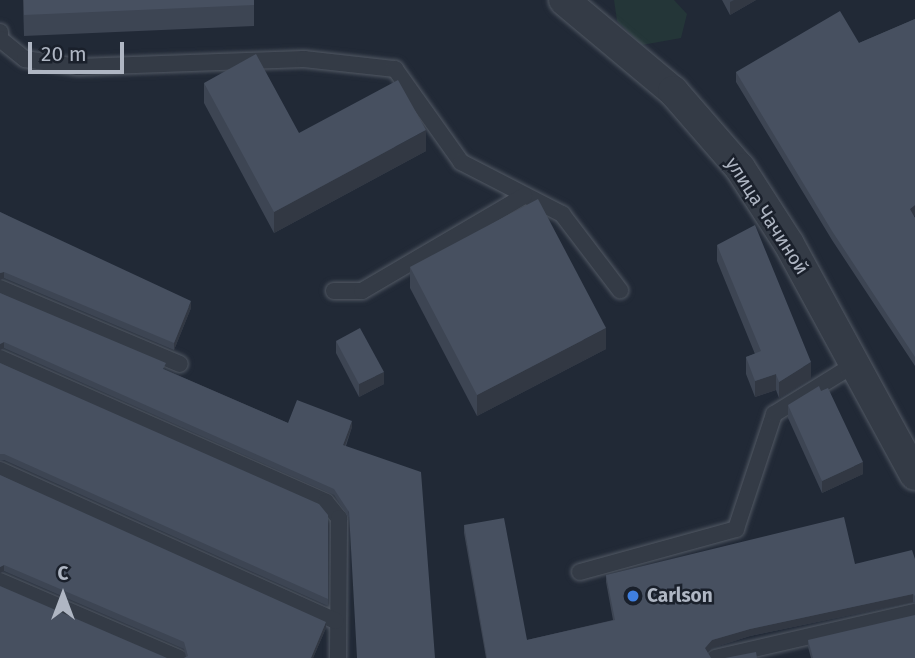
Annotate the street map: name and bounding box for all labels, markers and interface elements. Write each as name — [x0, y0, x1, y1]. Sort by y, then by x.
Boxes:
scale bar — [32, 28, 128, 72]
text: 20 m — [41, 41, 87, 67]
street label: улица Чачиной — [721, 153, 813, 279]
north arrow — [28, 560, 98, 630]
text: С — [58, 562, 68, 585]
place label: Carlson — [647, 585, 713, 607]
marker: Carlson — [625, 588, 641, 604]

